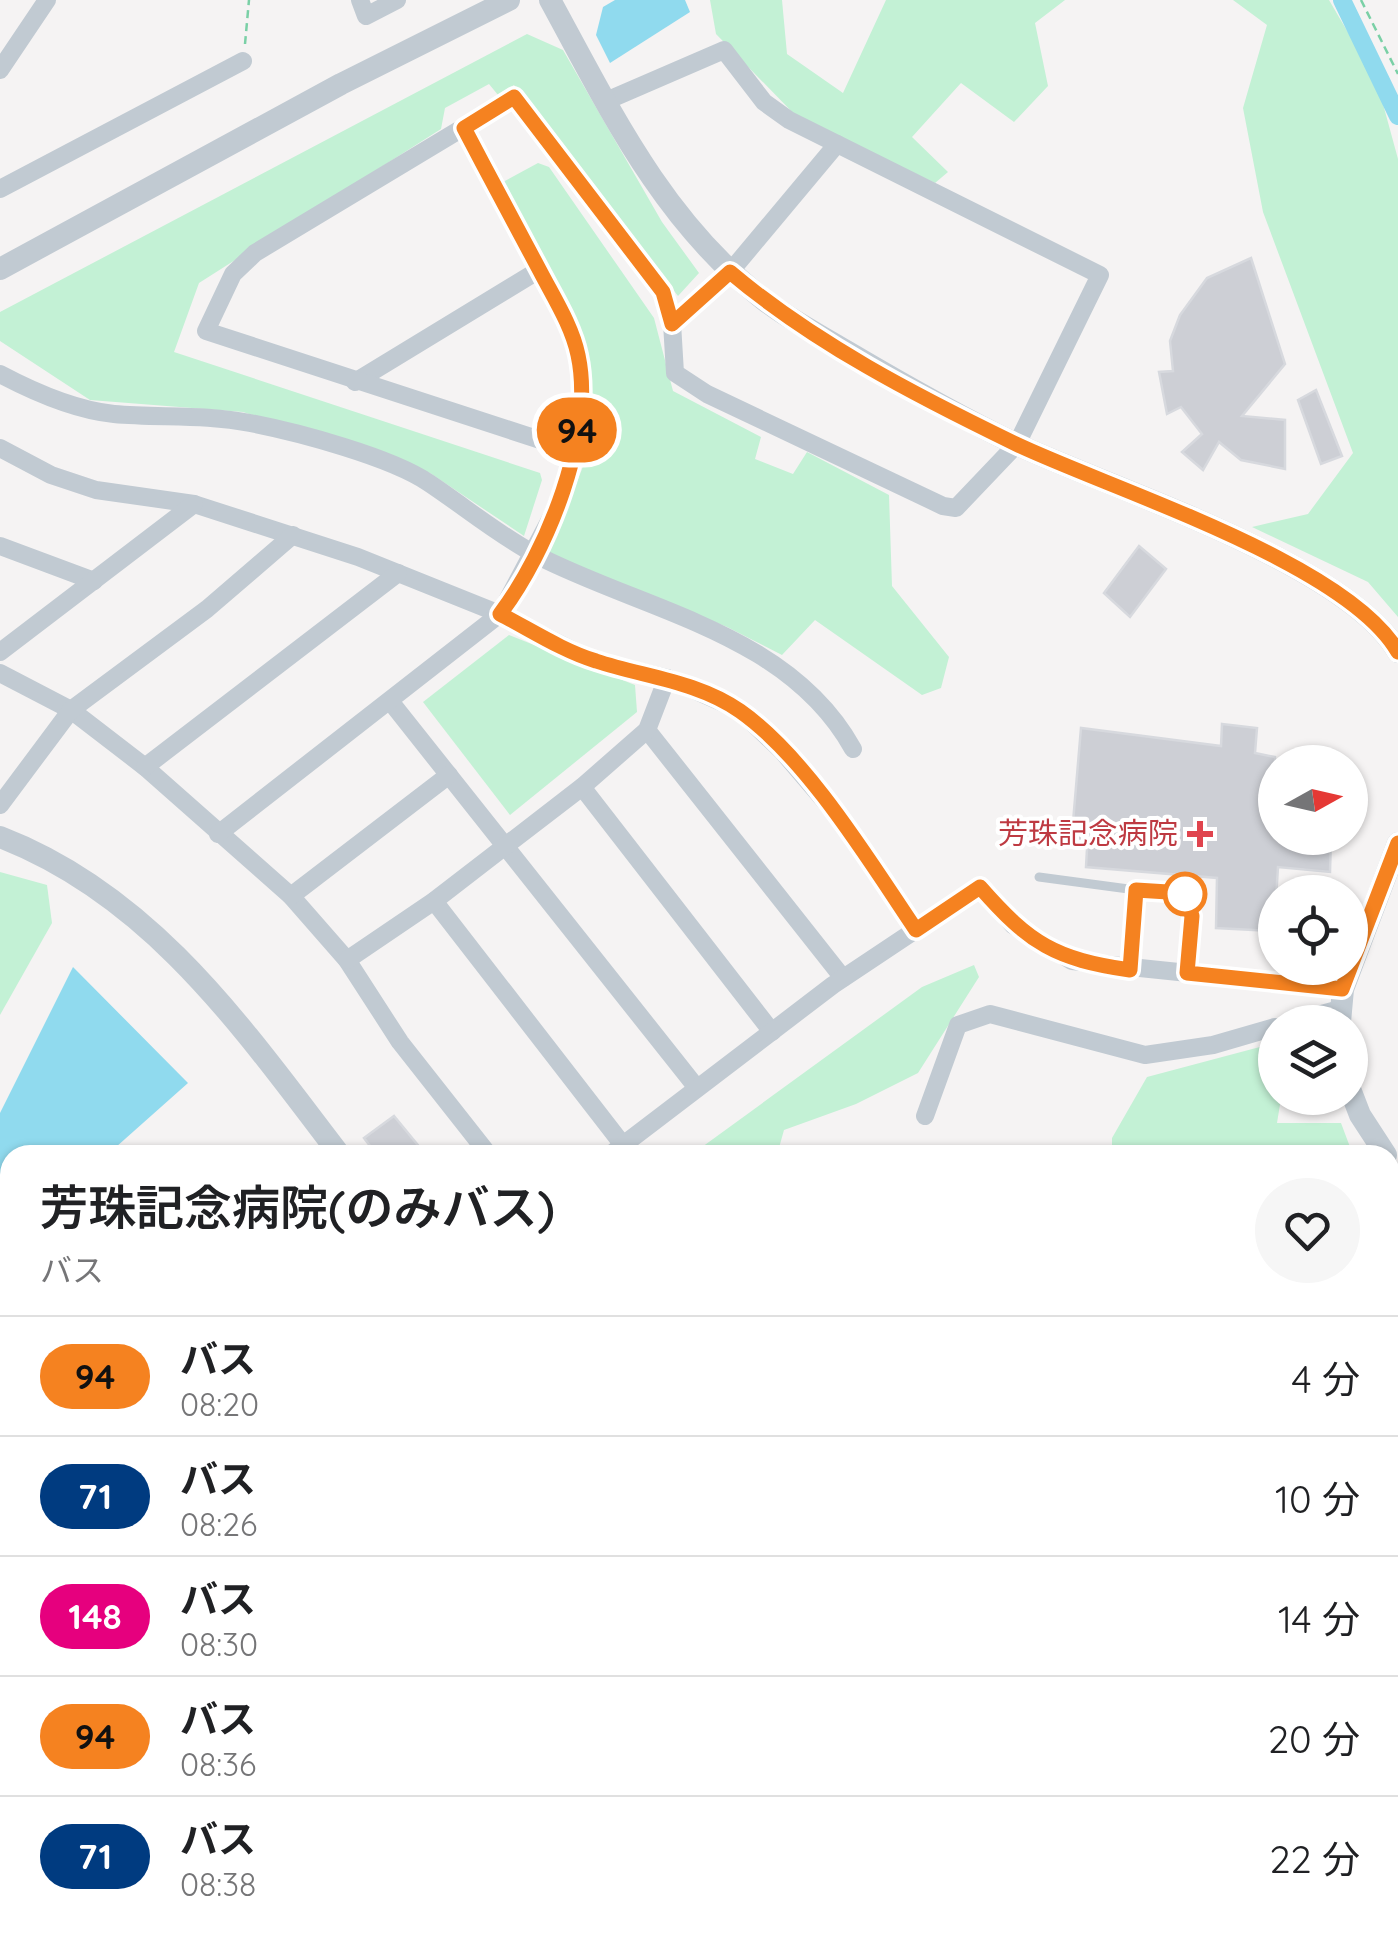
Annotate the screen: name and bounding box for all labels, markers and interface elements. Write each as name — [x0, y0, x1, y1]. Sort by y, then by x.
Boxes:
line badge: 94 — [532, 398, 622, 462]
text: 94 — [557, 408, 597, 452]
north arrow — [1258, 745, 1368, 855]
map controls — [1258, 745, 1368, 1115]
place label: 芳珠記念病院 — [998, 814, 1178, 852]
marker: 芳珠記念病院 — [1187, 821, 1213, 847]
unlabelled marker — [1164, 873, 1206, 915]
button: locate — [1258, 875, 1368, 985]
button: layers — [1258, 1005, 1368, 1115]
text: 芳珠記念病院(のみバス) — [40, 1177, 555, 1237]
button: heart — [1255, 1178, 1360, 1283]
text: バス — [40, 1250, 104, 1290]
text: バス — [180, 1335, 256, 1383]
text: 94 — [75, 1354, 115, 1398]
text: 4 分 — [1292, 1355, 1360, 1403]
text: 08:20 — [180, 1384, 259, 1424]
text: バス — [180, 1455, 256, 1503]
text: 71 — [78, 1474, 112, 1518]
text: 10 分 — [1275, 1475, 1360, 1523]
text: 08:26 — [180, 1504, 257, 1544]
text: バス — [180, 1575, 256, 1623]
text: 148 — [68, 1594, 122, 1638]
text: 14 分 — [1278, 1595, 1360, 1643]
text: 08:30 — [180, 1624, 258, 1664]
text: バス — [180, 1695, 256, 1743]
text: 94 — [75, 1714, 115, 1758]
text: 20 分 — [1268, 1715, 1360, 1763]
text: 08:36 — [180, 1744, 256, 1784]
text: バス — [180, 1815, 256, 1863]
text: 71 — [78, 1834, 112, 1878]
text: 22 分 — [1270, 1835, 1360, 1883]
text: 08:38 — [180, 1864, 256, 1904]

